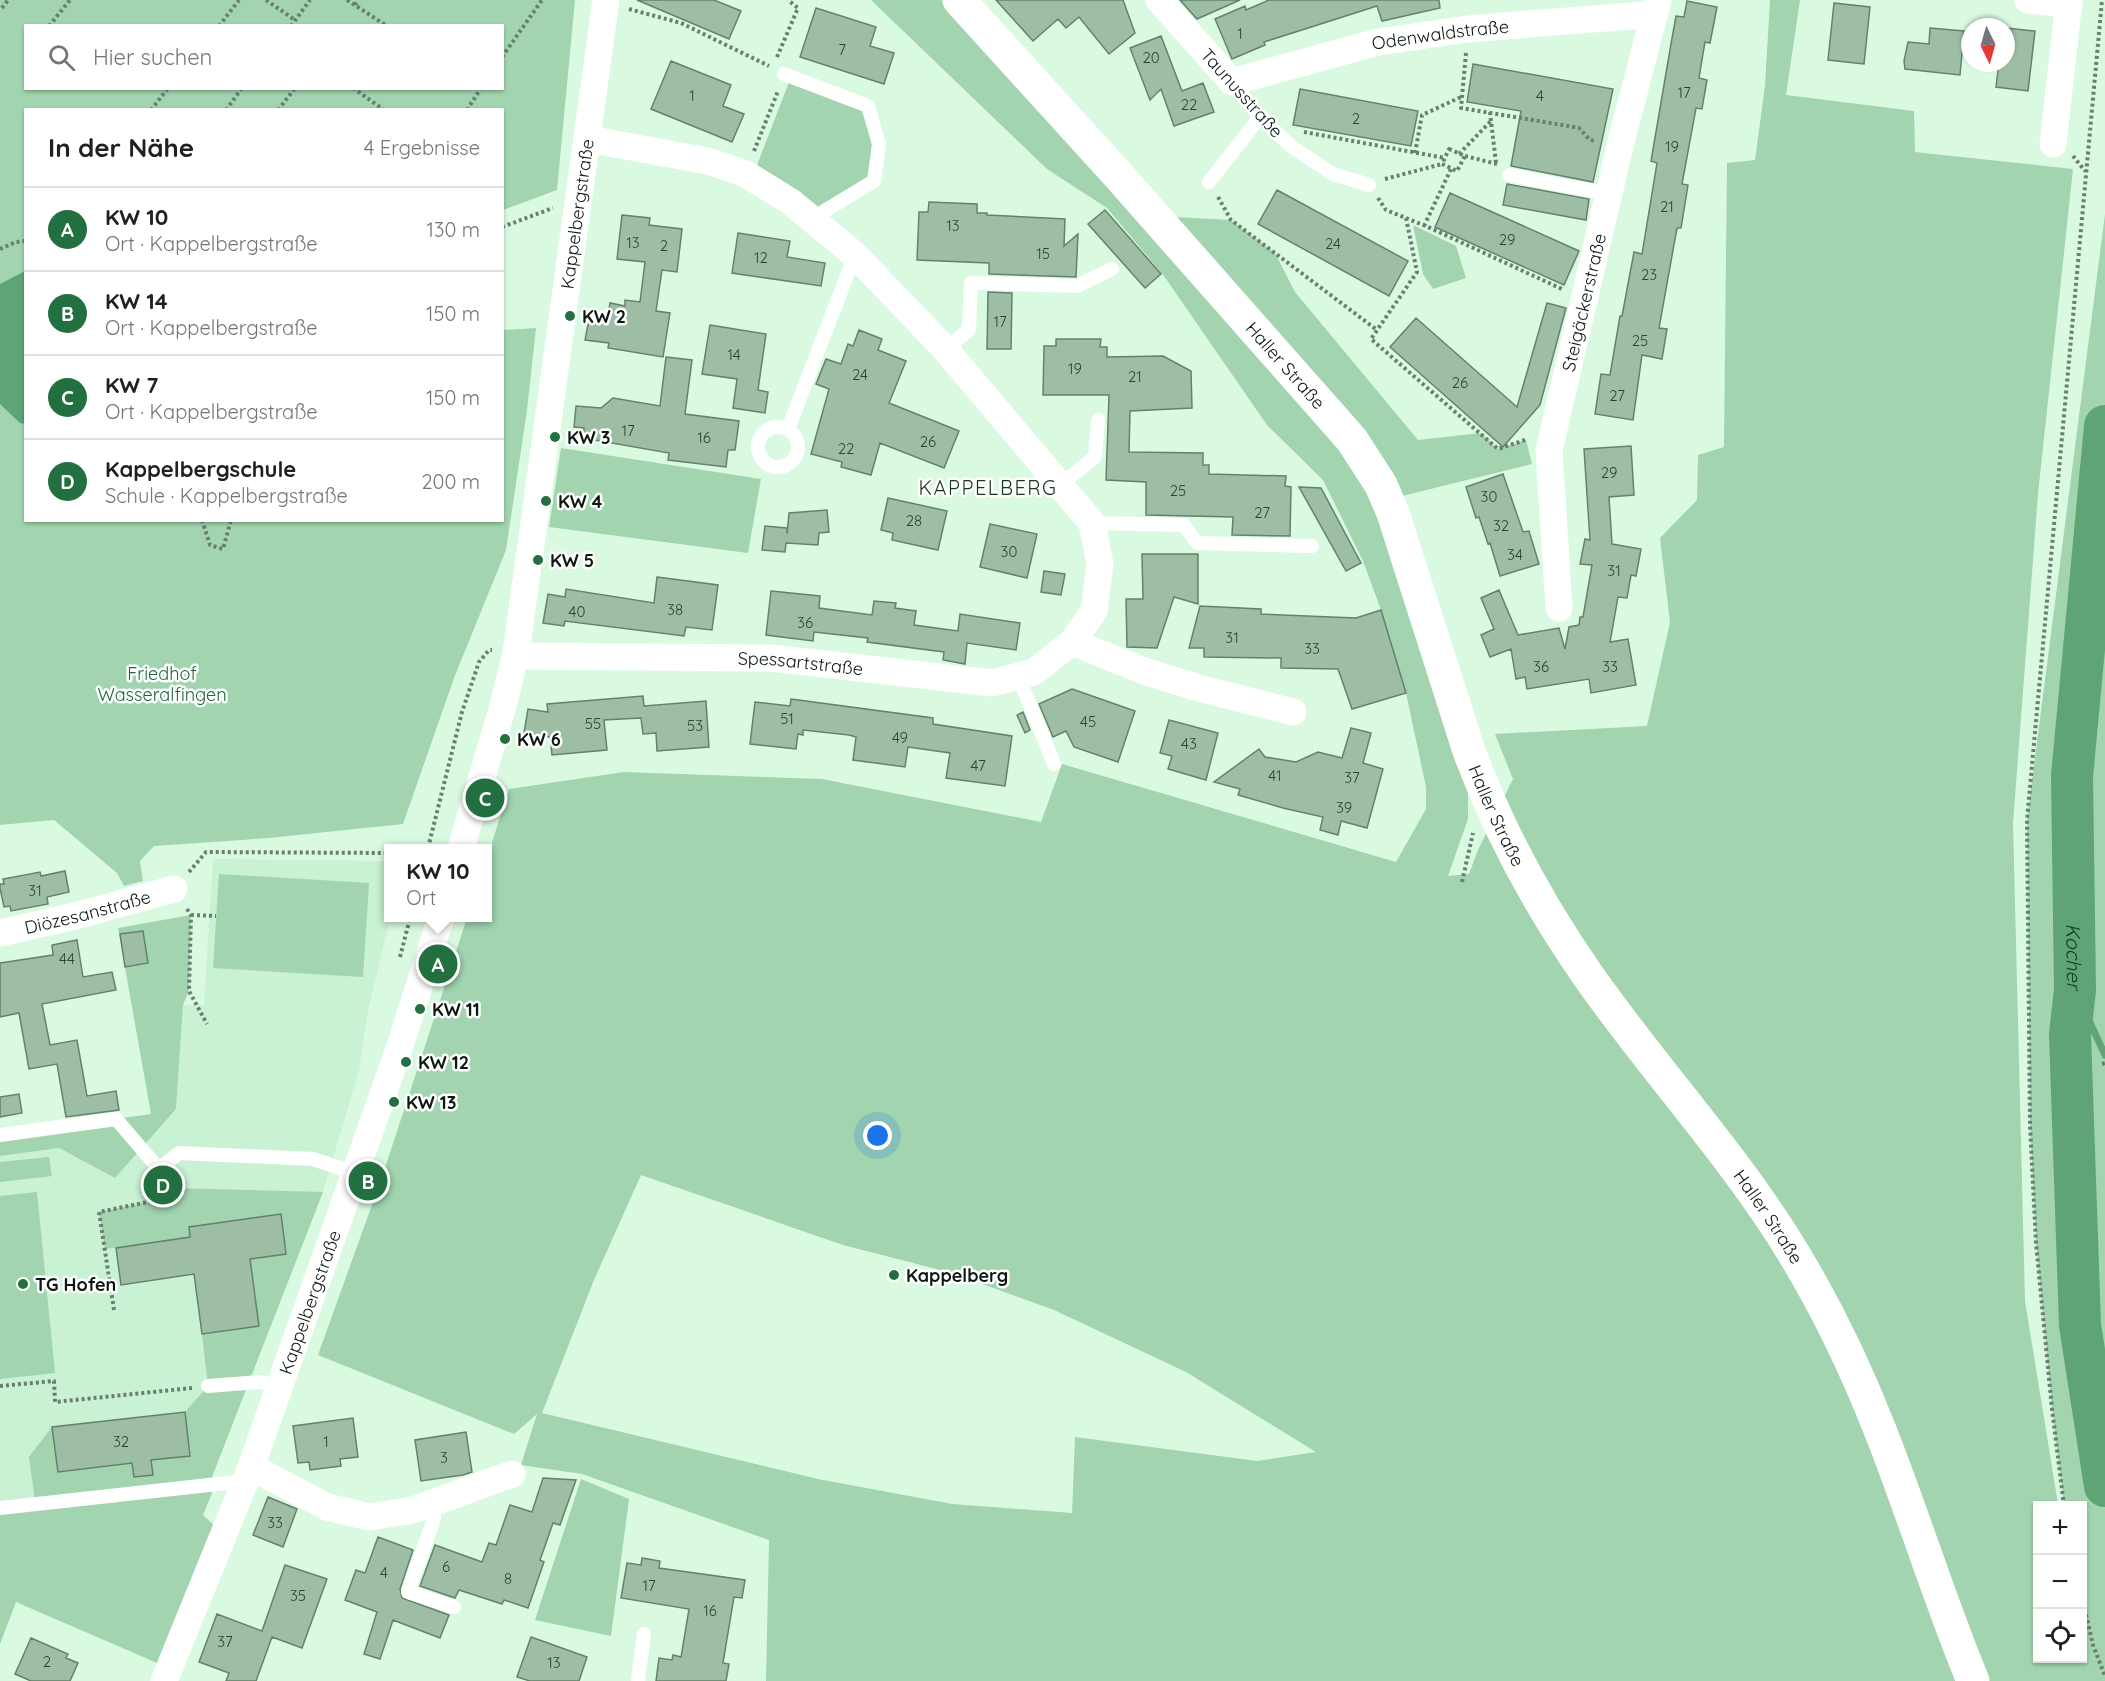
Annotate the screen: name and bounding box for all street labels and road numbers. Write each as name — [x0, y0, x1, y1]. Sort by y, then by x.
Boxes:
street label: Odenwaldstraße — [1370, 14, 1510, 54]
street label: Taunusstraße — [1196, 44, 1288, 142]
street label: Kappelbergstraße — [555, 137, 598, 290]
street label: Steigäckerstraße — [1556, 231, 1611, 374]
street label: Haller Straße — [1241, 317, 1331, 414]
street label: Spessartstraße — [738, 646, 864, 680]
street label: Haller Straße — [1464, 761, 1530, 870]
street label: Diözesanstraße — [22, 884, 153, 939]
street label: Haller Straße — [1729, 1165, 1809, 1268]
street label: Kappelbergstraße — [273, 1227, 346, 1377]

